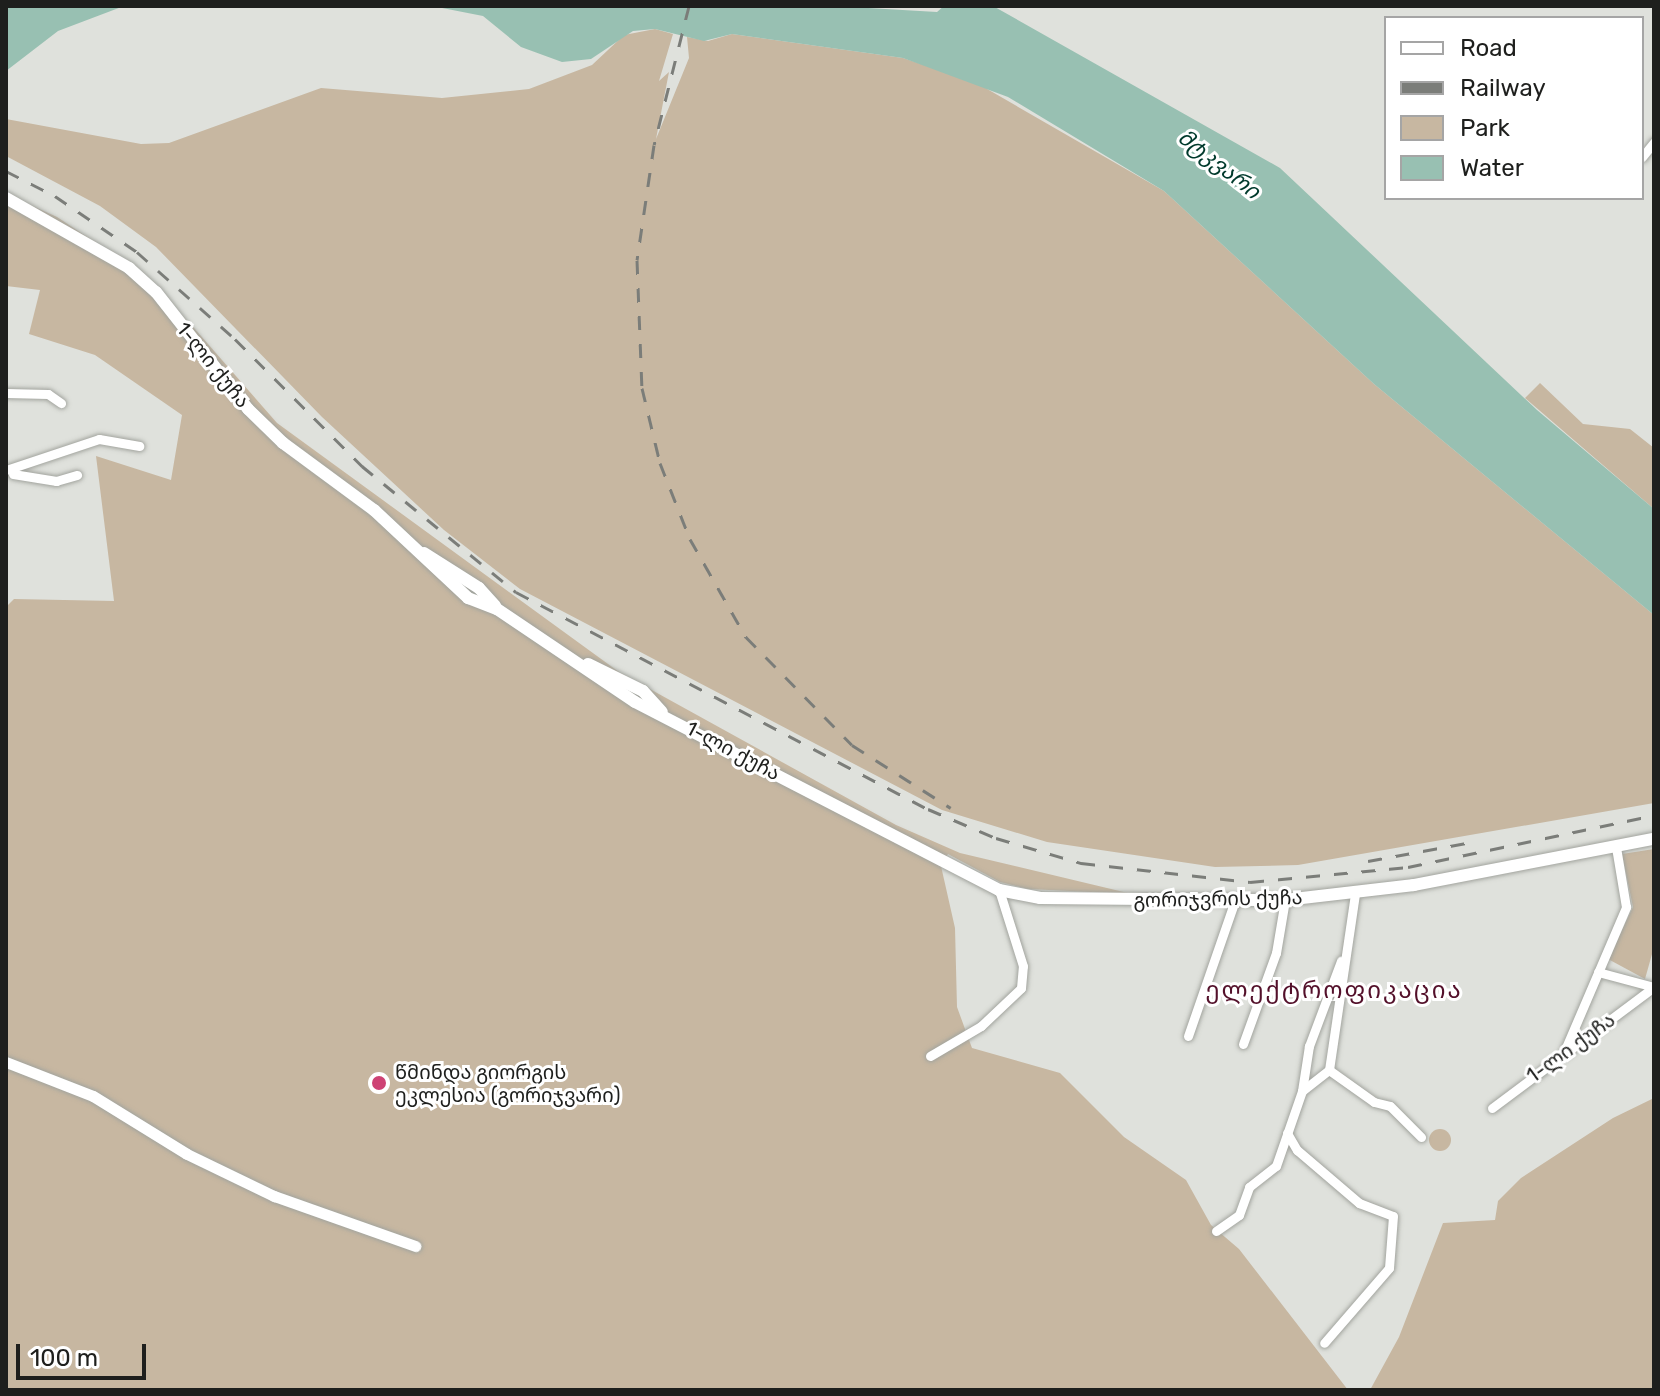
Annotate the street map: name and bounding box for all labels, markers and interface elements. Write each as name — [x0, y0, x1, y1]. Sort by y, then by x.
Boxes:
legend — [1384, 16, 1644, 200]
text: Road — [1460, 34, 1517, 62]
text: Railway — [1460, 74, 1546, 102]
text: Park — [1460, 114, 1510, 142]
water label: მტკვარი — [1173, 124, 1265, 204]
text: Water — [1460, 154, 1524, 182]
street label: 1-ლი ქუჩა — [171, 317, 255, 413]
street label: 1-ლი ქუჩა — [682, 716, 784, 786]
street label: გორიჯვრის ქუჩა — [1133, 886, 1303, 912]
district label: ელექტროფიკაცია — [1205, 977, 1463, 1005]
street label: 1-ლი ქუჩა — [1522, 1008, 1620, 1088]
place label: წმინდა გიორგის ეკლესია (გორიჯვარი) — [395, 1060, 620, 1107]
marker: წმინდა გიორგის ეკლესია (გორიჯვარი) — [370, 1074, 388, 1092]
scale bar — [20, 1328, 150, 1378]
text: 100 m — [30, 1344, 98, 1372]

